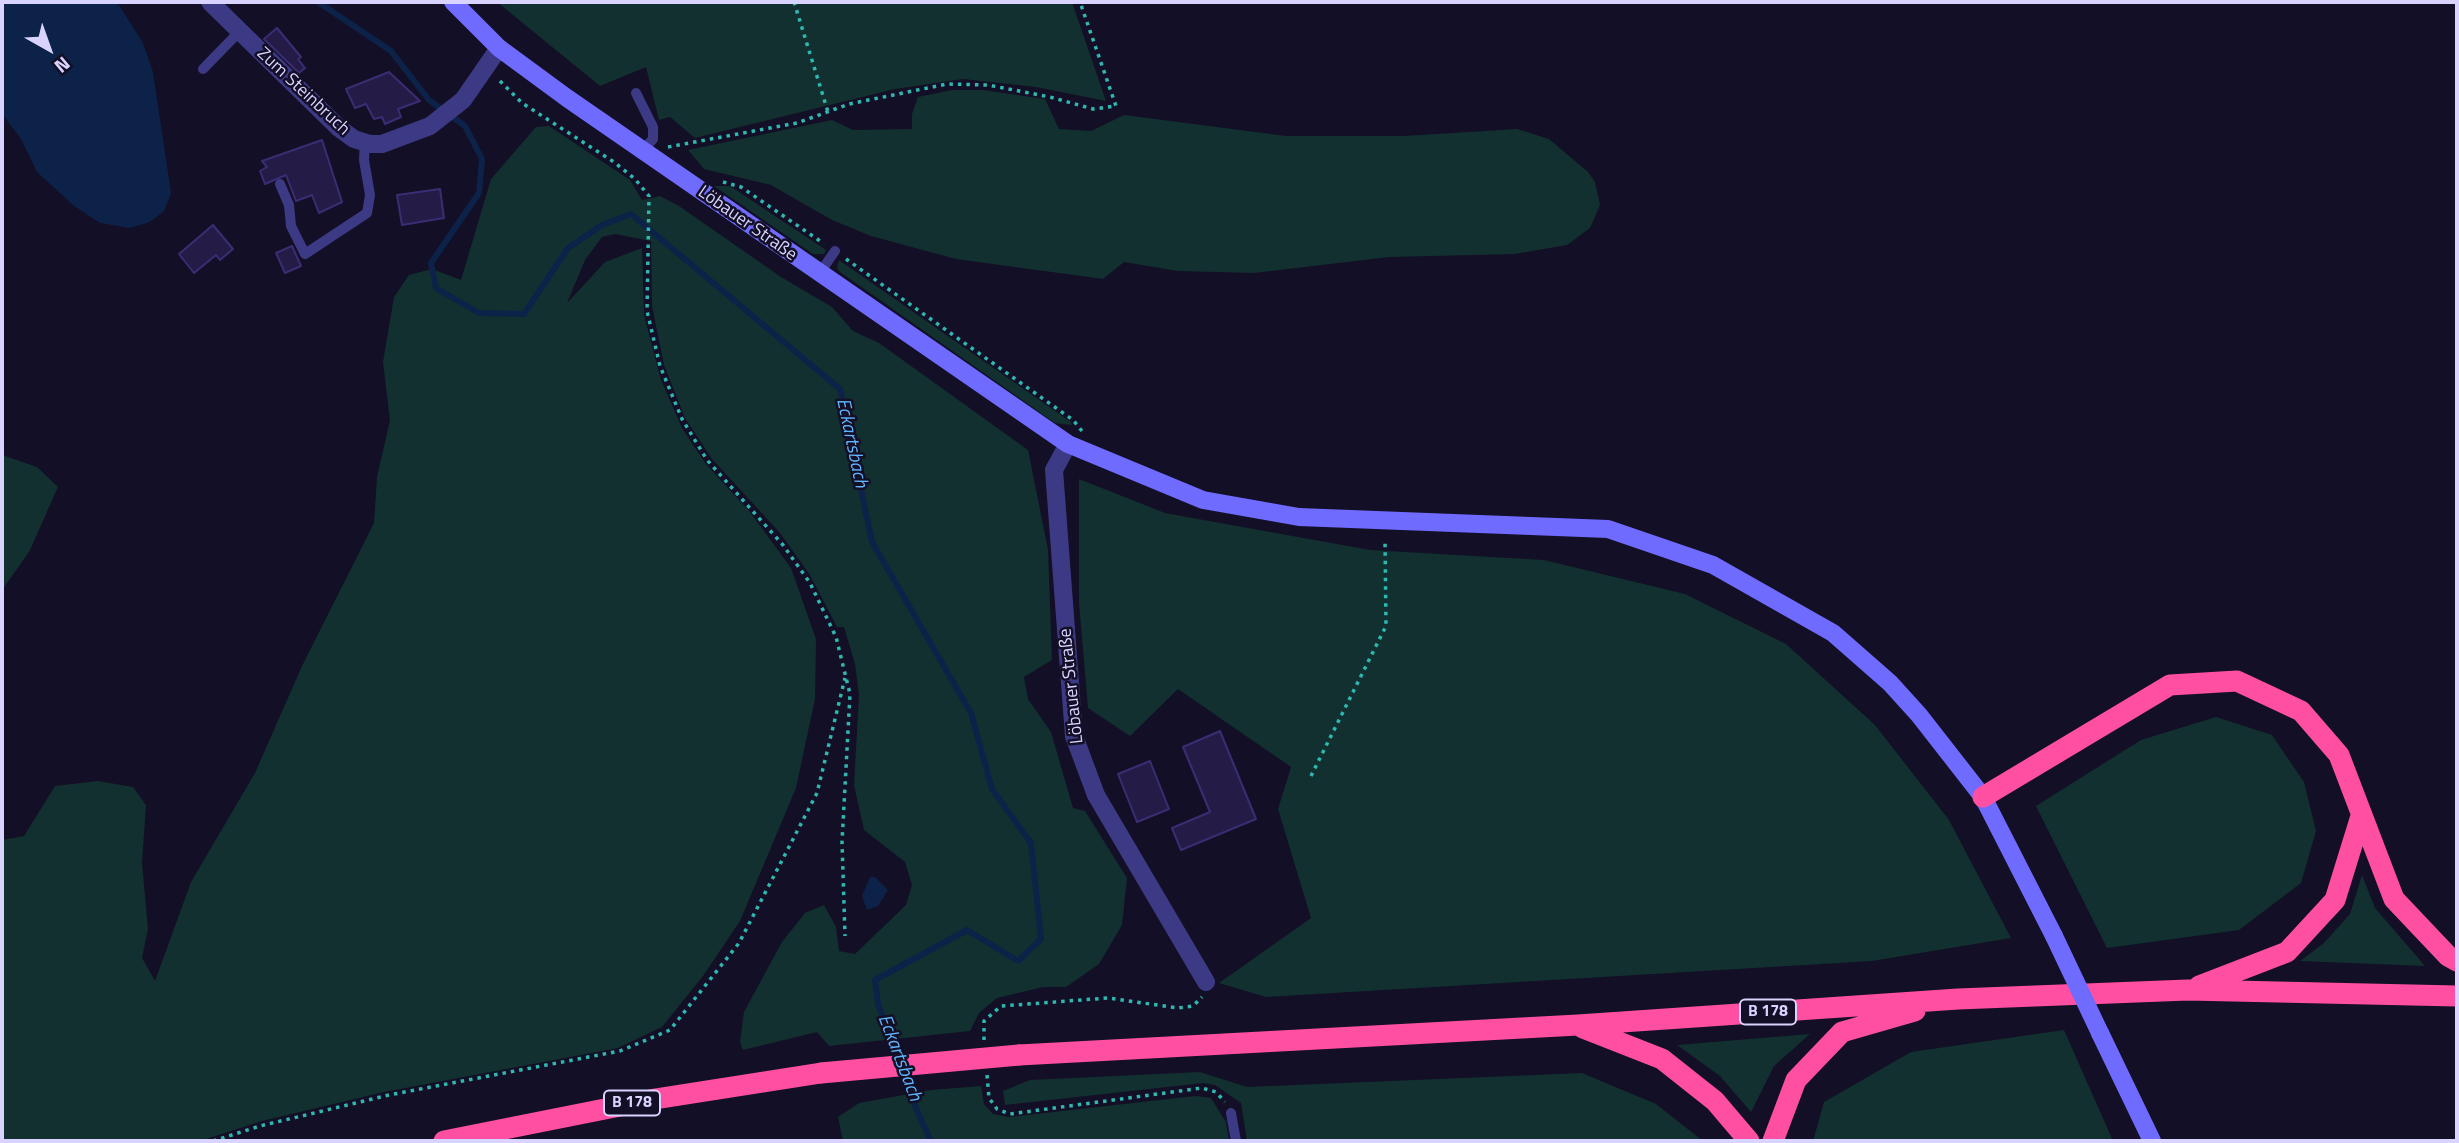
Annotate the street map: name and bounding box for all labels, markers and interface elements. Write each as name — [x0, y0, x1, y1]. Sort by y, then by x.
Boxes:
north arrow — [14, 14, 84, 84]
street label: Zum Steinbruch — [252, 43, 354, 141]
text: N — [48, 50, 77, 81]
street label: Löbauer Straße — [693, 182, 801, 266]
water label: Eckartsbach — [830, 396, 872, 490]
street label: Löbauer Straße — [1055, 627, 1089, 745]
road number: B 178 — [1740, 1000, 1796, 1024]
water label: Eckartsbach — [872, 1011, 926, 1105]
road number: B 178 — [604, 1091, 660, 1116]

